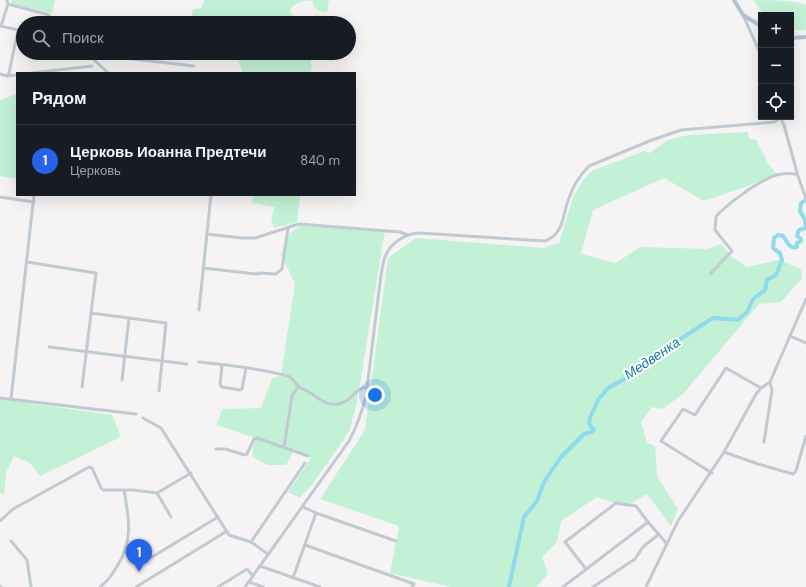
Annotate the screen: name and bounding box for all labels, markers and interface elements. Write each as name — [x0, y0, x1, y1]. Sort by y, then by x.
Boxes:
map controls — [758, 12, 794, 120]
button: + — [758, 12, 794, 48]
search box — [16, 16, 356, 60]
icon: search — [30, 27, 52, 49]
text: Поиск — [62, 28, 104, 48]
button: − — [758, 48, 794, 84]
button: locate — [758, 84, 794, 120]
text: Рядом — [32, 87, 87, 109]
text: Церковь Иоанна Предтечи — [70, 142, 266, 162]
text: 1 — [43, 152, 47, 169]
text: 840 m — [300, 152, 340, 169]
text: Церковь — [70, 162, 121, 179]
water label: Медвенка — [620, 333, 684, 383]
your location — [365, 385, 385, 405]
pin: 1 — [126, 539, 152, 572]

